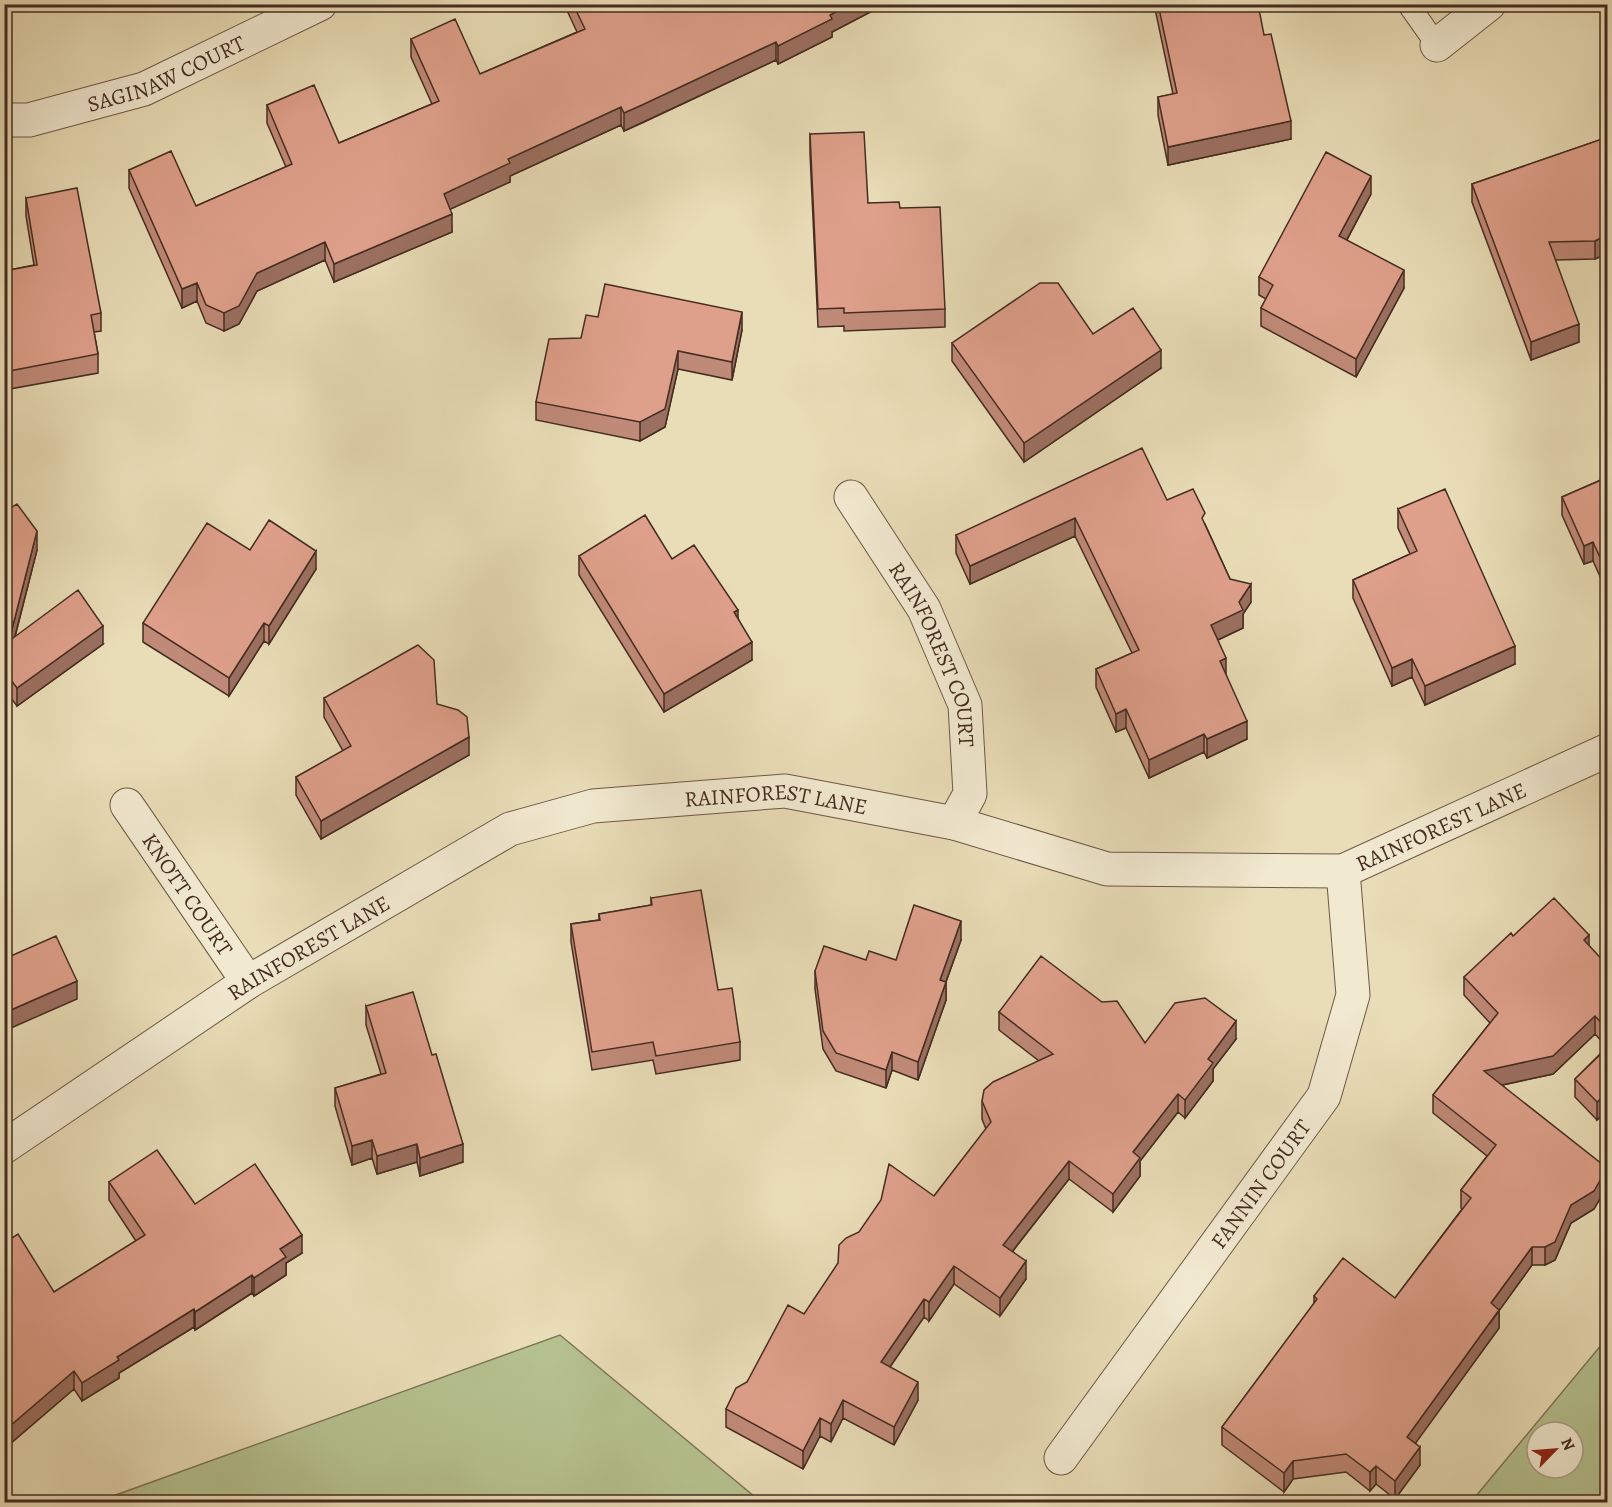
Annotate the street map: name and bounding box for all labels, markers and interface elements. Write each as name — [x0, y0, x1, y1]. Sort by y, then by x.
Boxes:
street label: SAGINAW COURT — [84, 28, 250, 120]
street label: RAINFOREST COURT — [881, 556, 981, 748]
street label: RAINFOREST LANE — [1351, 775, 1531, 879]
street label: RAINFOREST LANE — [683, 777, 870, 822]
street label: KNOTT COURT — [135, 827, 240, 962]
street label: RAINFOREST LANE — [221, 888, 396, 1008]
street label: FANNIN COURT — [1204, 1114, 1318, 1255]
north arrow — [1525, 1420, 1585, 1480]
text: N — [1555, 1434, 1580, 1454]

